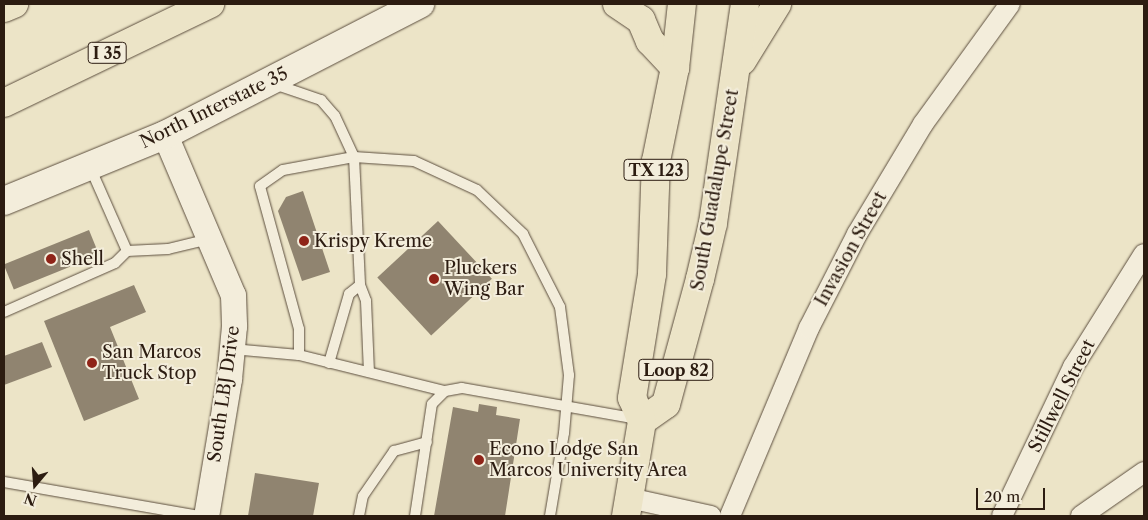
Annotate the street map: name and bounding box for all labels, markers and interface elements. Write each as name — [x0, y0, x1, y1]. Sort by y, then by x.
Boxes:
road number: I 35 — [87, 40, 127, 66]
street label: North Interstate 35 — [136, 63, 292, 153]
street label: South Guadalupe Street — [687, 88, 743, 292]
road number: TX 123 — [622, 156, 690, 184]
street label: Invasion Street — [811, 188, 891, 310]
place label: Krispy Kreme — [314, 230, 433, 252]
marker: Krispy Kreme — [298, 235, 310, 247]
place label: Shell — [61, 248, 104, 270]
marker: Shell — [45, 253, 57, 265]
place label: Pluckers Wing Bar — [444, 258, 524, 300]
marker: Pluckers Wing Bar — [428, 273, 440, 285]
street label: South LBJ Drive — [204, 324, 244, 464]
street label: Stillwell Street — [1024, 336, 1100, 456]
place label: San Marcos Truck Stop — [102, 342, 201, 384]
road number: Loop 82 — [637, 356, 715, 384]
marker: San Marcos Truck Stop — [86, 357, 98, 369]
place label: Econo Lodge San Marcos University Area — [489, 439, 689, 482]
marker: Econo Lodge San Marcos University Area — [473, 454, 485, 466]
north arrow — [10, 460, 60, 510]
scale bar — [978, 478, 1047, 510]
text: 20 m — [984, 487, 1020, 506]
text: N — [22, 489, 39, 510]

